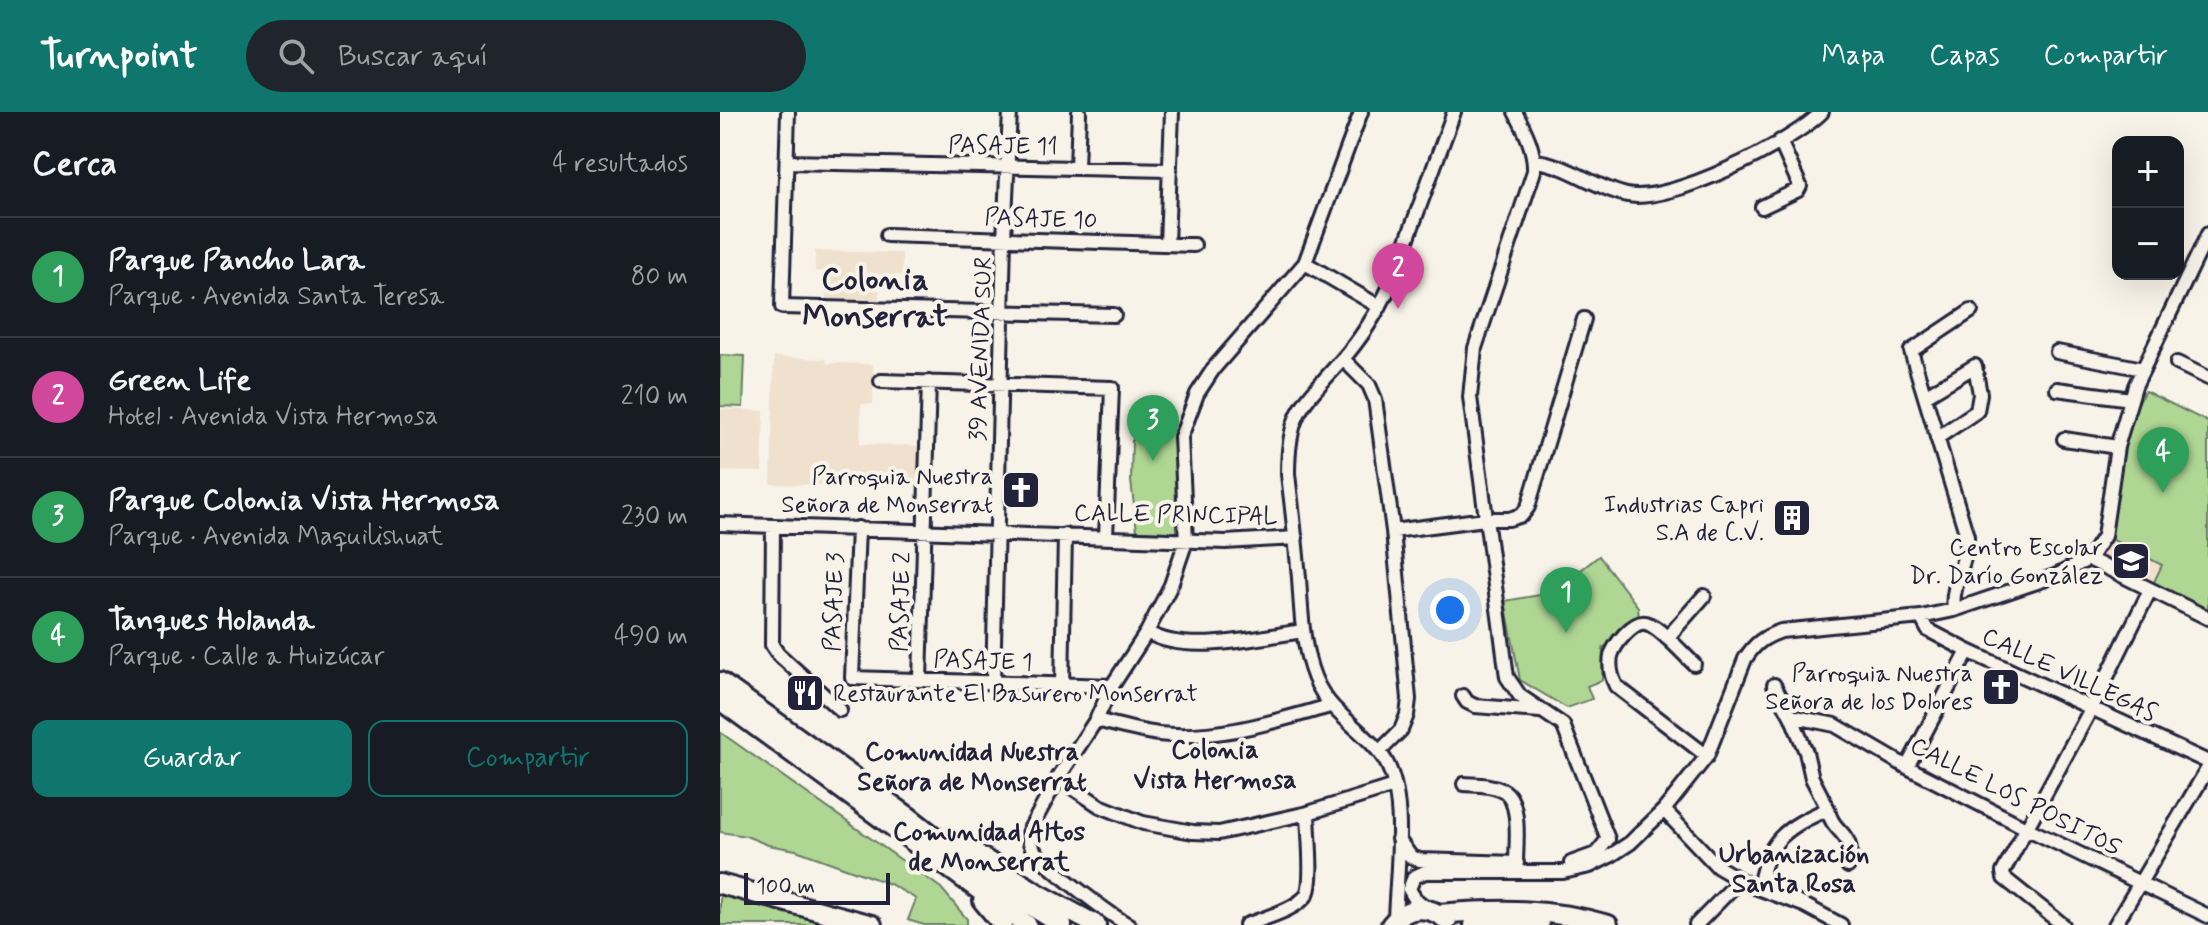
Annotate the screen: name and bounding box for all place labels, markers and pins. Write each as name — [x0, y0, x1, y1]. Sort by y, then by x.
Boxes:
pin: 2 — [1372, 243, 1424, 309]
pin: 3 — [1127, 395, 1179, 461]
pin: 4 — [2137, 427, 2189, 493]
place label: Parroquia Nuestra Señora de Monserrat — [781, 462, 993, 521]
church icon: Parroquia Nuestra Señora de Monserrat — [1000, 469, 1042, 511]
place label: Industrias Capri S.A de C.V. — [1604, 490, 1764, 549]
building icon: Industrias Capri S.A de C.V. — [1771, 497, 1813, 539]
place label: Centro Escolar Dr. Darío González — [1909, 533, 2103, 592]
school or university icon: Centro Escolar Dr. Darío González — [2110, 540, 2152, 582]
pin: 1 — [1540, 567, 1592, 633]
place label: Parroquia Nuestra Señora de los Dolores — [1765, 659, 1973, 718]
church icon: Parroquia Nuestra Señora de los Dolores — [1980, 666, 2022, 708]
restaurant icon: Restaurante El Basurero Monserrat — [784, 672, 826, 714]
place label: Restaurante El Basurero Monserrat — [833, 679, 1198, 710]

